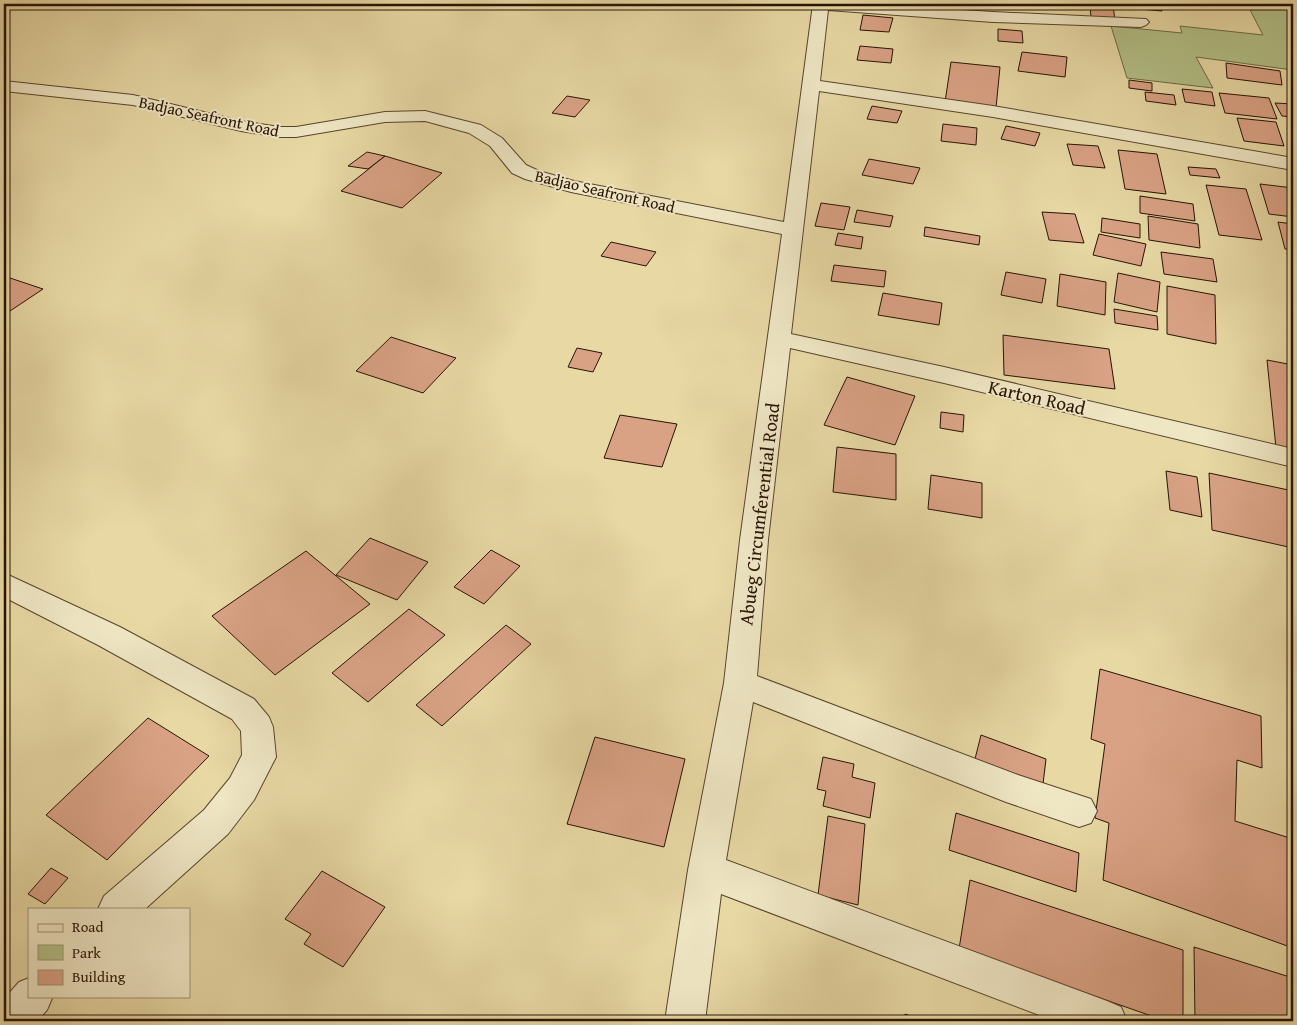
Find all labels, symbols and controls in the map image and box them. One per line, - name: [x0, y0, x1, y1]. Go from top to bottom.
- street label: Badjao Seafront Road: [137, 89, 282, 143]
- street label: Badjao Seafront Road: [533, 163, 678, 219]
- street label: Karton Road: [986, 372, 1089, 422]
- street label: Abueg Circumferential Road: [731, 400, 787, 627]
- legend: [28, 908, 190, 998]
- text: Road: [72, 916, 103, 937]
- text: Park: [72, 942, 101, 963]
- text: Building: [72, 966, 126, 987]

